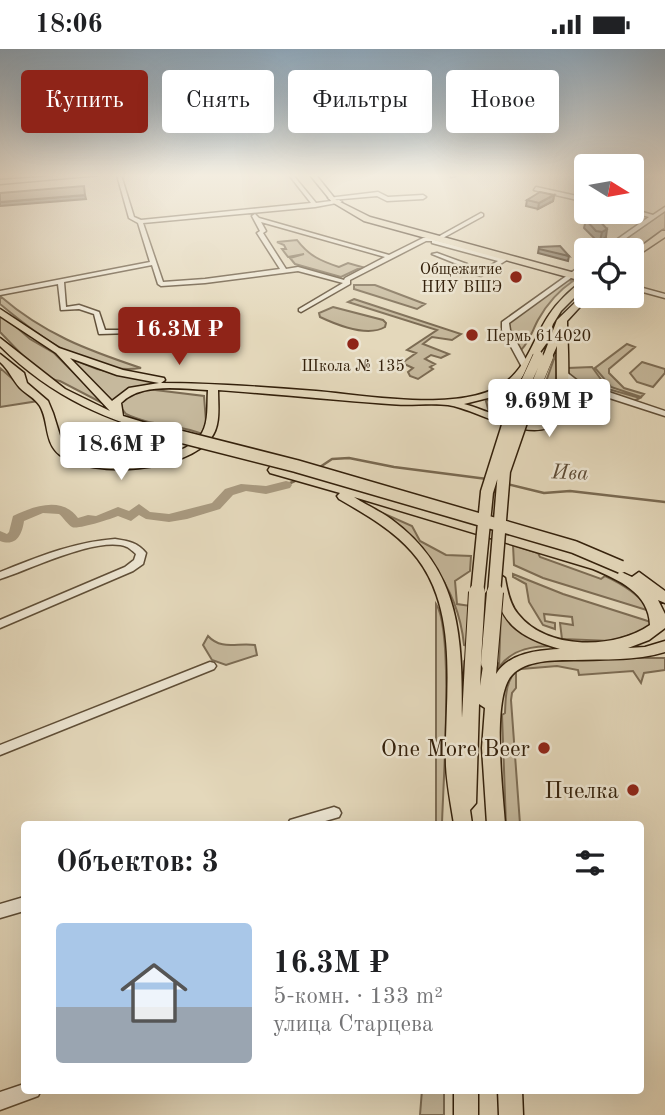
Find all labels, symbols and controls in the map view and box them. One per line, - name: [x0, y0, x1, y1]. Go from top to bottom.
- text: 18:06: [35, 12, 103, 38]
- chip: Купить: [21, 70, 148, 133]
- chip: Снять: [162, 70, 274, 133]
- chip: Фильтры: [288, 70, 432, 133]
- chip: Новое: [446, 70, 559, 133]
- north arrow: [574, 154, 644, 224]
- map controls: [574, 154, 644, 308]
- button: locate: [574, 238, 644, 308]
- place label: Общежитие НИУ ВШЭ: [420, 262, 502, 296]
- marker: Общежитие НИУ ВШЭ: [508, 269, 524, 285]
- pin: 16.3M ₽: [114, 307, 244, 367]
- text: 16.3M ₽: [134, 318, 224, 341]
- marker: Пермь 614020: [464, 327, 480, 343]
- place label: Пермь 614020: [486, 329, 591, 345]
- marker: Школа № 135: [345, 336, 361, 352]
- place label: Школа № 135: [301, 359, 405, 375]
- pin: 9.69M ₽: [484, 379, 614, 439]
- text: 9.69M ₽: [504, 390, 594, 413]
- pin: 18.6M ₽: [56, 423, 186, 482]
- text: 18.6M ₽: [76, 433, 166, 456]
- water label: Ива: [550, 462, 589, 485]
- place label: One More Beer: [381, 738, 530, 761]
- marker: One More Beer: [536, 740, 552, 756]
- place label: Пчелка: [544, 780, 619, 803]
- marker: Пчелка: [625, 782, 641, 798]
- icon: filters: [571, 844, 609, 882]
- text: Объектов: 3: [56, 848, 219, 878]
- text: 16.3M ₽: [273, 949, 390, 979]
- icon: home: [112, 951, 196, 1035]
- text: 5-комн. · 133 m²: [273, 985, 443, 1008]
- text: улица Старцева: [273, 1013, 433, 1036]

